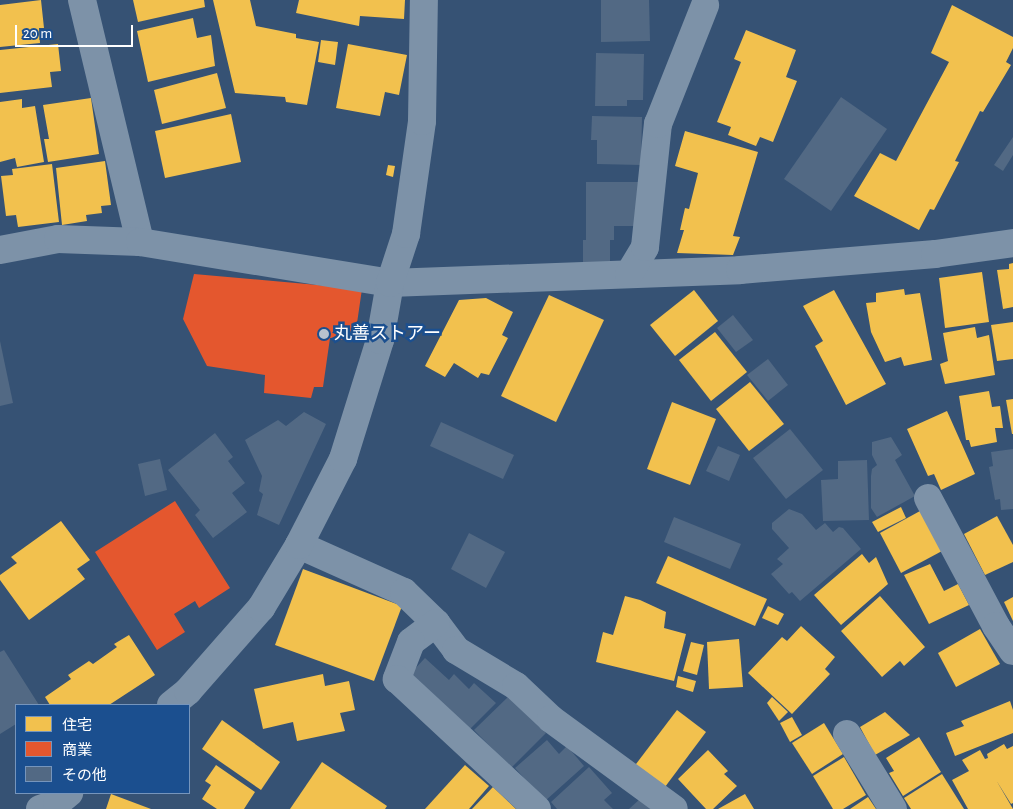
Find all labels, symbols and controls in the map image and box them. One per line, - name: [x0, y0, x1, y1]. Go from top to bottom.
- scale bar: [18, 15, 135, 47]
- text: 20 m: [23, 26, 52, 41]
- place label: 丸善ストアー: [334, 323, 441, 345]
- marker: 丸善ストアー: [318, 328, 330, 340]
- legend: [15, 704, 190, 794]
- text: 住宅: [62, 718, 92, 733]
- text: 商業: [62, 743, 92, 758]
- text: その他: [62, 768, 107, 783]

